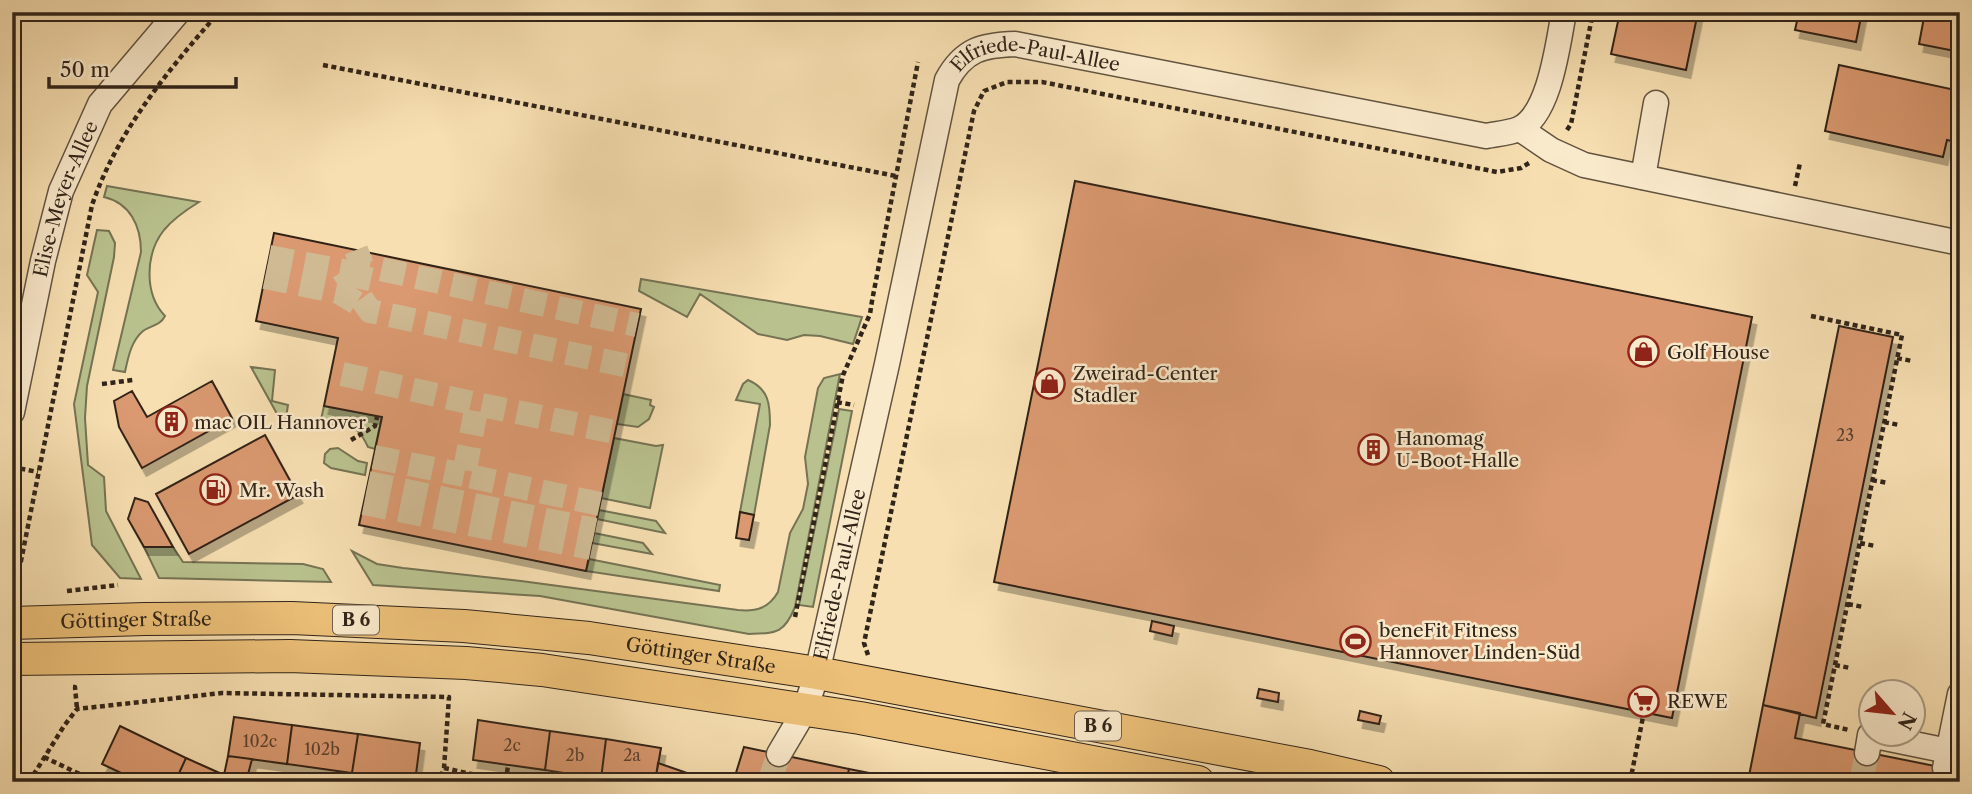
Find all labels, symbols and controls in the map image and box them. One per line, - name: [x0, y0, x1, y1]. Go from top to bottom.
- street label: Elfriede-Paul-Allee: [945, 32, 1122, 76]
- scale bar: [49, 46, 236, 90]
- text: 50 m: [60, 57, 110, 82]
- street label: Elise-Meyer-Allee: [28, 117, 102, 279]
- shop icon: Golf House: [1627, 335, 1661, 369]
- place label: Golf House: [1667, 341, 1770, 364]
- place label: Zweirad-Center Stadler: [1073, 362, 1218, 407]
- shop icon: Zweirad-Center Stadler: [1033, 367, 1067, 401]
- building icon: mac OIL Hannover: [154, 405, 188, 439]
- place label: mac OIL Hannover: [194, 411, 366, 434]
- house number: 23: [1836, 425, 1854, 445]
- place label: Hanomag U-Boot-Halle: [1396, 427, 1519, 472]
- building icon: Hanomag U-Boot-Halle: [1356, 432, 1390, 466]
- fuel station icon: Mr. Wash: [199, 473, 233, 507]
- place label: Mr. Wash: [239, 479, 325, 502]
- street label: Elfriede-Paul-Allee: [809, 486, 870, 663]
- road number: B 6: [333, 606, 379, 634]
- street label: Göttinger Straße: [60, 607, 212, 633]
- place label: beneFit Fitness Hannover Linden-Süd: [1379, 619, 1581, 664]
- sports icon: beneFit Fitness Hannover Linden-Süd: [1339, 624, 1373, 658]
- street label: Göttinger Straße: [624, 632, 777, 678]
- north arrow: [1856, 678, 1926, 748]
- supermarket icon: REWE: [1627, 684, 1661, 718]
- place label: REWE: [1667, 690, 1728, 713]
- text: N: [1893, 708, 1921, 733]
- road number: B 6: [1075, 712, 1121, 740]
- house number: 102c: [243, 731, 277, 751]
- house number: 2c: [503, 735, 521, 755]
- house number: 102b: [304, 739, 340, 759]
- house number: 2b: [566, 745, 584, 765]
- house number: 2a: [623, 745, 641, 765]

